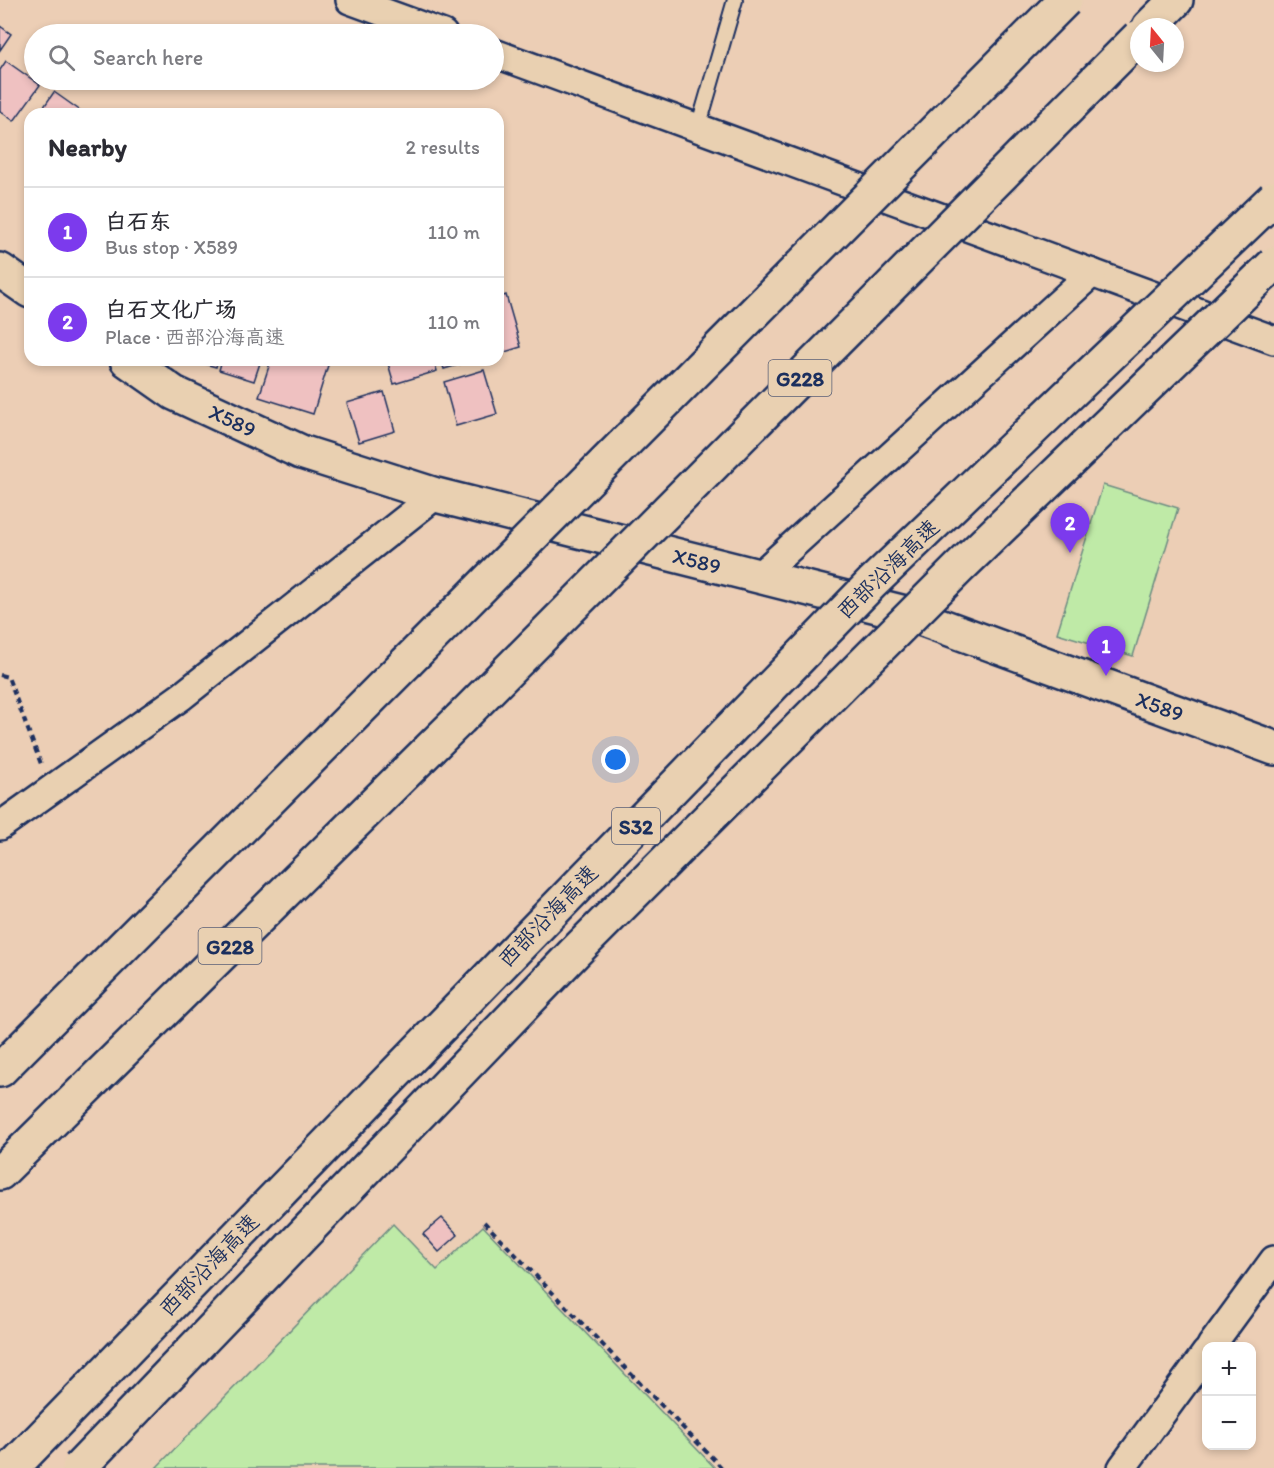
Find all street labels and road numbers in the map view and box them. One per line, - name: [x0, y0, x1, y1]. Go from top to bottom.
- road number: G228: [768, 360, 832, 396]
- street label: X589: [205, 398, 261, 443]
- street label: 西部沿海高速: [831, 513, 945, 625]
- street label: X589: [670, 542, 724, 580]
- street label: X589: [1132, 685, 1187, 727]
- road number: S32: [612, 808, 660, 844]
- street label: 西部沿海高速: [492, 859, 604, 973]
- road number: G228: [198, 928, 262, 964]
- street label: 西部沿海高速: [153, 1208, 265, 1322]

